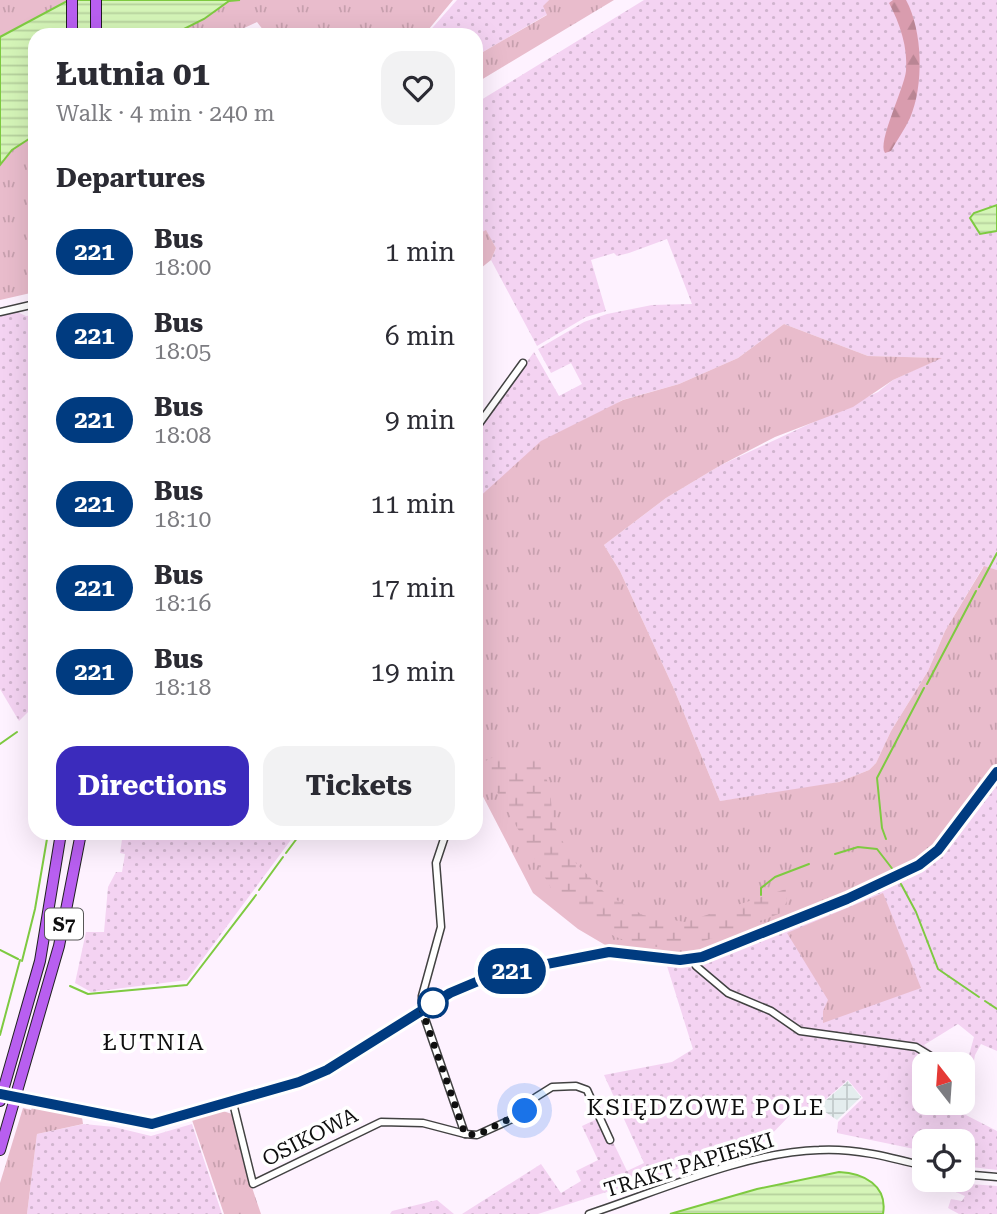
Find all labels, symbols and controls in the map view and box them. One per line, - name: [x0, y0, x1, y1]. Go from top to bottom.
- button: heart: [381, 51, 455, 125]
- text: Łutnia 01: [56, 54, 210, 93]
- text: Walk · 4 min · 240 m: [56, 100, 275, 127]
- text: Departures: [56, 163, 205, 193]
- text: Bus: [154, 224, 203, 254]
- text: 1 min: [385, 237, 455, 267]
- text: 221: [74, 238, 115, 266]
- text: 18:00: [154, 254, 211, 281]
- text: Bus: [154, 308, 203, 338]
- text: 6 min: [385, 321, 455, 351]
- text: 221: [74, 322, 115, 350]
- text: 18:05: [154, 338, 211, 365]
- text: Bus: [154, 392, 203, 422]
- text: 9 min: [385, 405, 455, 435]
- text: 221: [74, 406, 115, 434]
- text: 18:08: [154, 422, 211, 449]
- text: Bus: [154, 476, 203, 506]
- text: 11 min: [371, 489, 455, 519]
- text: 221: [74, 490, 115, 518]
- text: 18:10: [154, 506, 211, 533]
- text: Bus: [154, 560, 203, 590]
- text: 17 min: [371, 573, 455, 603]
- text: 221: [74, 574, 115, 602]
- text: 18:16: [154, 590, 211, 617]
- text: Bus: [154, 644, 203, 674]
- text: 19 min: [371, 657, 455, 687]
- text: 221: [74, 658, 115, 686]
- text: 18:18: [154, 674, 211, 701]
- button: Directions: [56, 746, 249, 826]
- button: Tickets: [263, 746, 455, 826]
- road number: S7: [45, 908, 83, 940]
- line badge: 221: [472, 948, 552, 994]
- text: 221: [492, 957, 532, 985]
- unlabelled marker: [418, 988, 448, 1018]
- district label: ŁUTNIA: [103, 1029, 205, 1056]
- north arrow: [912, 1052, 975, 1115]
- map controls: [912, 1052, 975, 1192]
- your location: [507, 1093, 542, 1128]
- district label: KSIĘDZOWE POLE: [587, 1094, 825, 1121]
- street label: OSIKOWA: [258, 1103, 362, 1171]
- street label: TRAKT PAPIESKI: [601, 1128, 777, 1202]
- button: locate: [912, 1129, 975, 1192]

